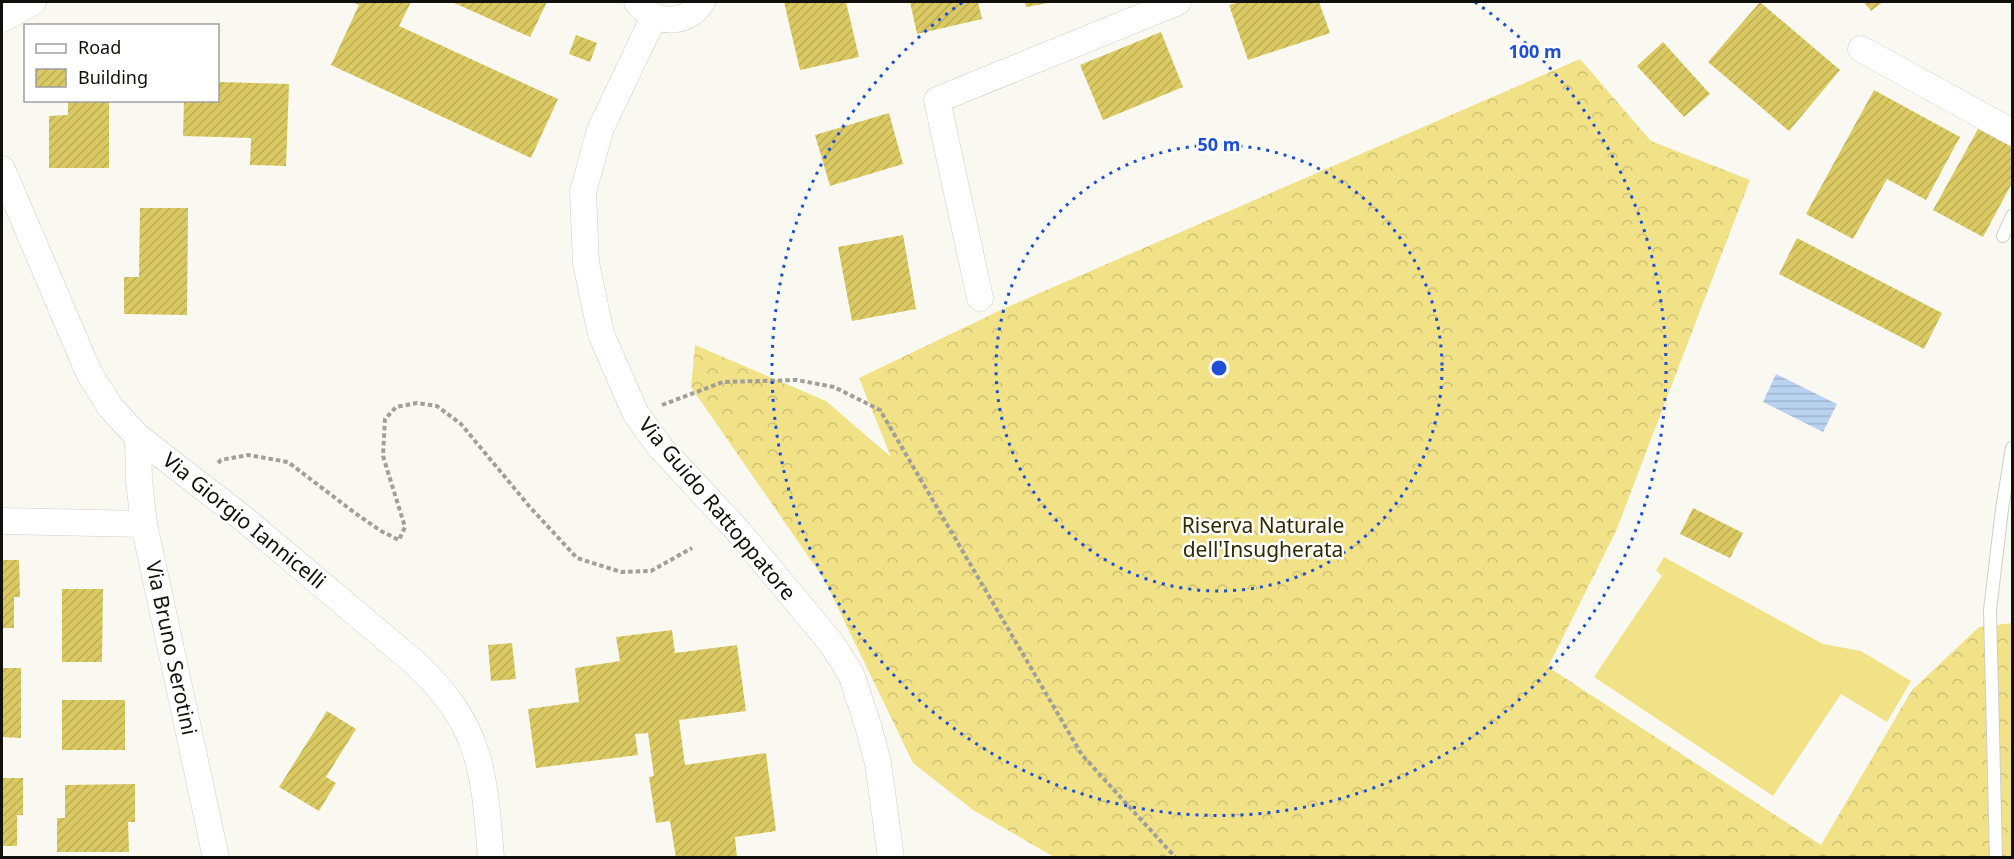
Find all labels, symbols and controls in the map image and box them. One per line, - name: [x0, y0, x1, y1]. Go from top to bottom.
- legend: [24, 24, 219, 102]
- text: Road: [78, 35, 121, 59]
- text: 100 m: [1508, 39, 1562, 63]
- text: Building: [78, 65, 148, 89]
- text: 50 m: [1198, 132, 1240, 156]
- centre of rings: [1209, 358, 1229, 378]
- street label: Via Guido Rattoppatore: [633, 411, 803, 606]
- street label: Via Giorgio Iannicelli: [157, 446, 332, 595]
- park label: Riserva Naturale dell'Insugherata: [1182, 511, 1344, 563]
- street label: Via Bruno Serotini: [140, 558, 204, 737]

